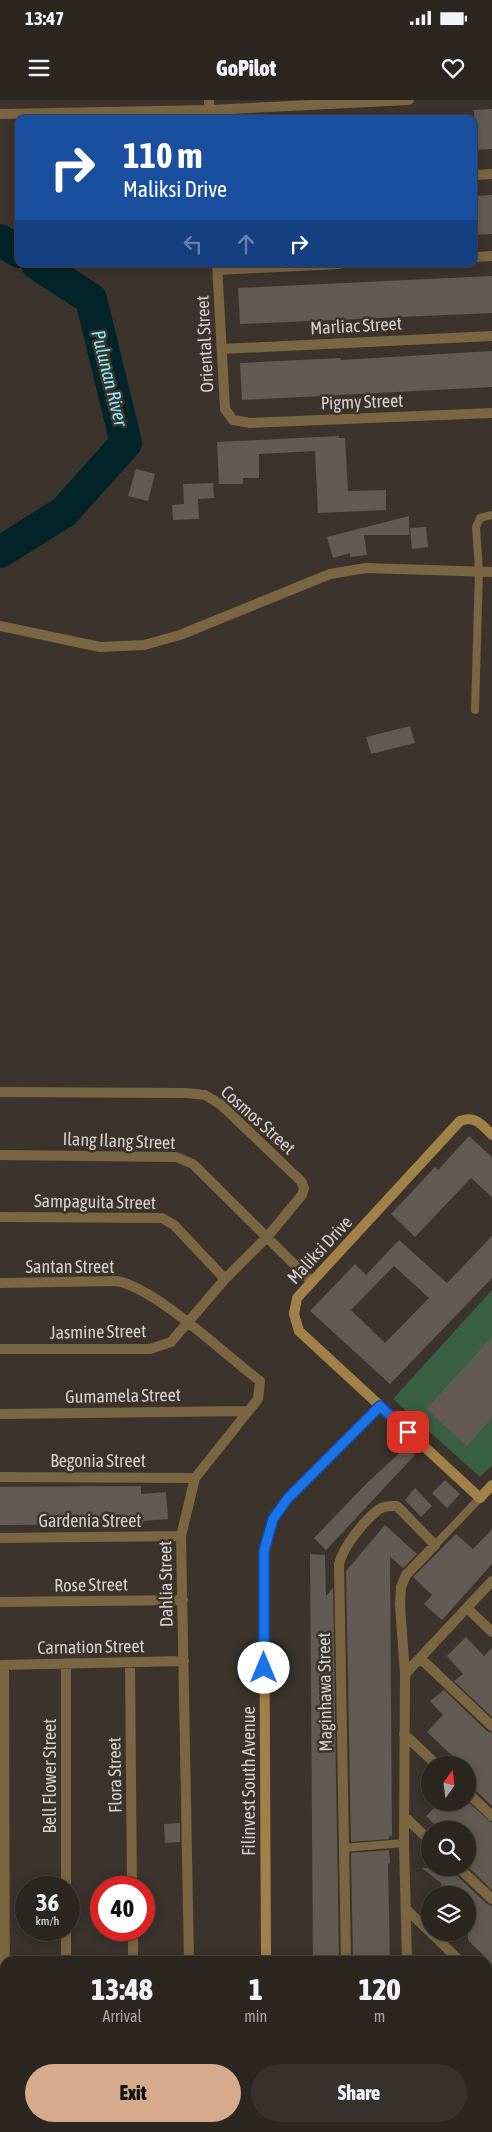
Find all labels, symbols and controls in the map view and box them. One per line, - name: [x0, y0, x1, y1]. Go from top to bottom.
- text: 13:47: [25, 7, 64, 29]
- icon: menu: [25, 54, 53, 82]
- icon: heart: [439, 54, 467, 82]
- text: GoPilot: [216, 55, 276, 81]
- icon: right: [40, 135, 105, 200]
- text: 110 m: [123, 135, 202, 175]
- text: Maliksi Drive: [123, 176, 227, 202]
- icon: left: [179, 230, 207, 258]
- icon: ahead: [232, 230, 260, 258]
- icon: right: [285, 230, 313, 258]
- street label: Oriental Street: [191, 295, 218, 393]
- street label: Marliac Street: [310, 313, 402, 338]
- water label: Pulunan River: [87, 328, 133, 430]
- street label: Pigmy Street: [320, 390, 404, 413]
- street label: Cosmos Street: [217, 1081, 300, 1158]
- street label: Ilang Ilang Street: [62, 1128, 176, 1153]
- street label: Sampaguita Street: [34, 1190, 156, 1213]
- street label: Maliksi Drive: [283, 1211, 356, 1288]
- street label: Santan Street: [26, 1256, 114, 1277]
- street label: Jasmine Street: [50, 1320, 146, 1343]
- street label: Gumamela Street: [65, 1384, 181, 1407]
- pin: [387, 1411, 429, 1453]
- icon: arrive: [394, 1418, 422, 1446]
- street label: Begonia Street: [50, 1450, 146, 1471]
- street label: Gardenia Street: [38, 1510, 142, 1531]
- street label: Dahlia Street: [154, 1541, 177, 1627]
- street label: Rose Street: [54, 1573, 128, 1596]
- street label: Maginhawa Street: [313, 1632, 336, 1752]
- street label: Carnation Street: [37, 1635, 145, 1658]
- position arrow: [237, 1641, 289, 1693]
- street label: Filinvest South Avenue: [238, 1706, 259, 1856]
- street label: Bell Flower Street: [39, 1719, 60, 1833]
- street label: Flora Street: [103, 1737, 126, 1813]
- north arrow: [421, 1756, 476, 1811]
- map controls: [421, 1756, 476, 1941]
- button: search: [421, 1821, 476, 1876]
- speed limit sign: 40: [90, 1876, 155, 1941]
- button: layers: [421, 1886, 476, 1941]
- text: 36: [36, 1888, 59, 1916]
- text: km/h: [36, 1914, 59, 1928]
- text: 13:48: [91, 1972, 153, 2006]
- text: 1: [249, 1972, 263, 2006]
- text: 120: [358, 1972, 401, 2006]
- text: Arrival: [103, 2007, 142, 2025]
- text: min: [244, 2007, 267, 2025]
- text: m: [374, 2007, 385, 2025]
- button: Exit: [25, 2064, 241, 2122]
- button: Share: [251, 2064, 467, 2122]

